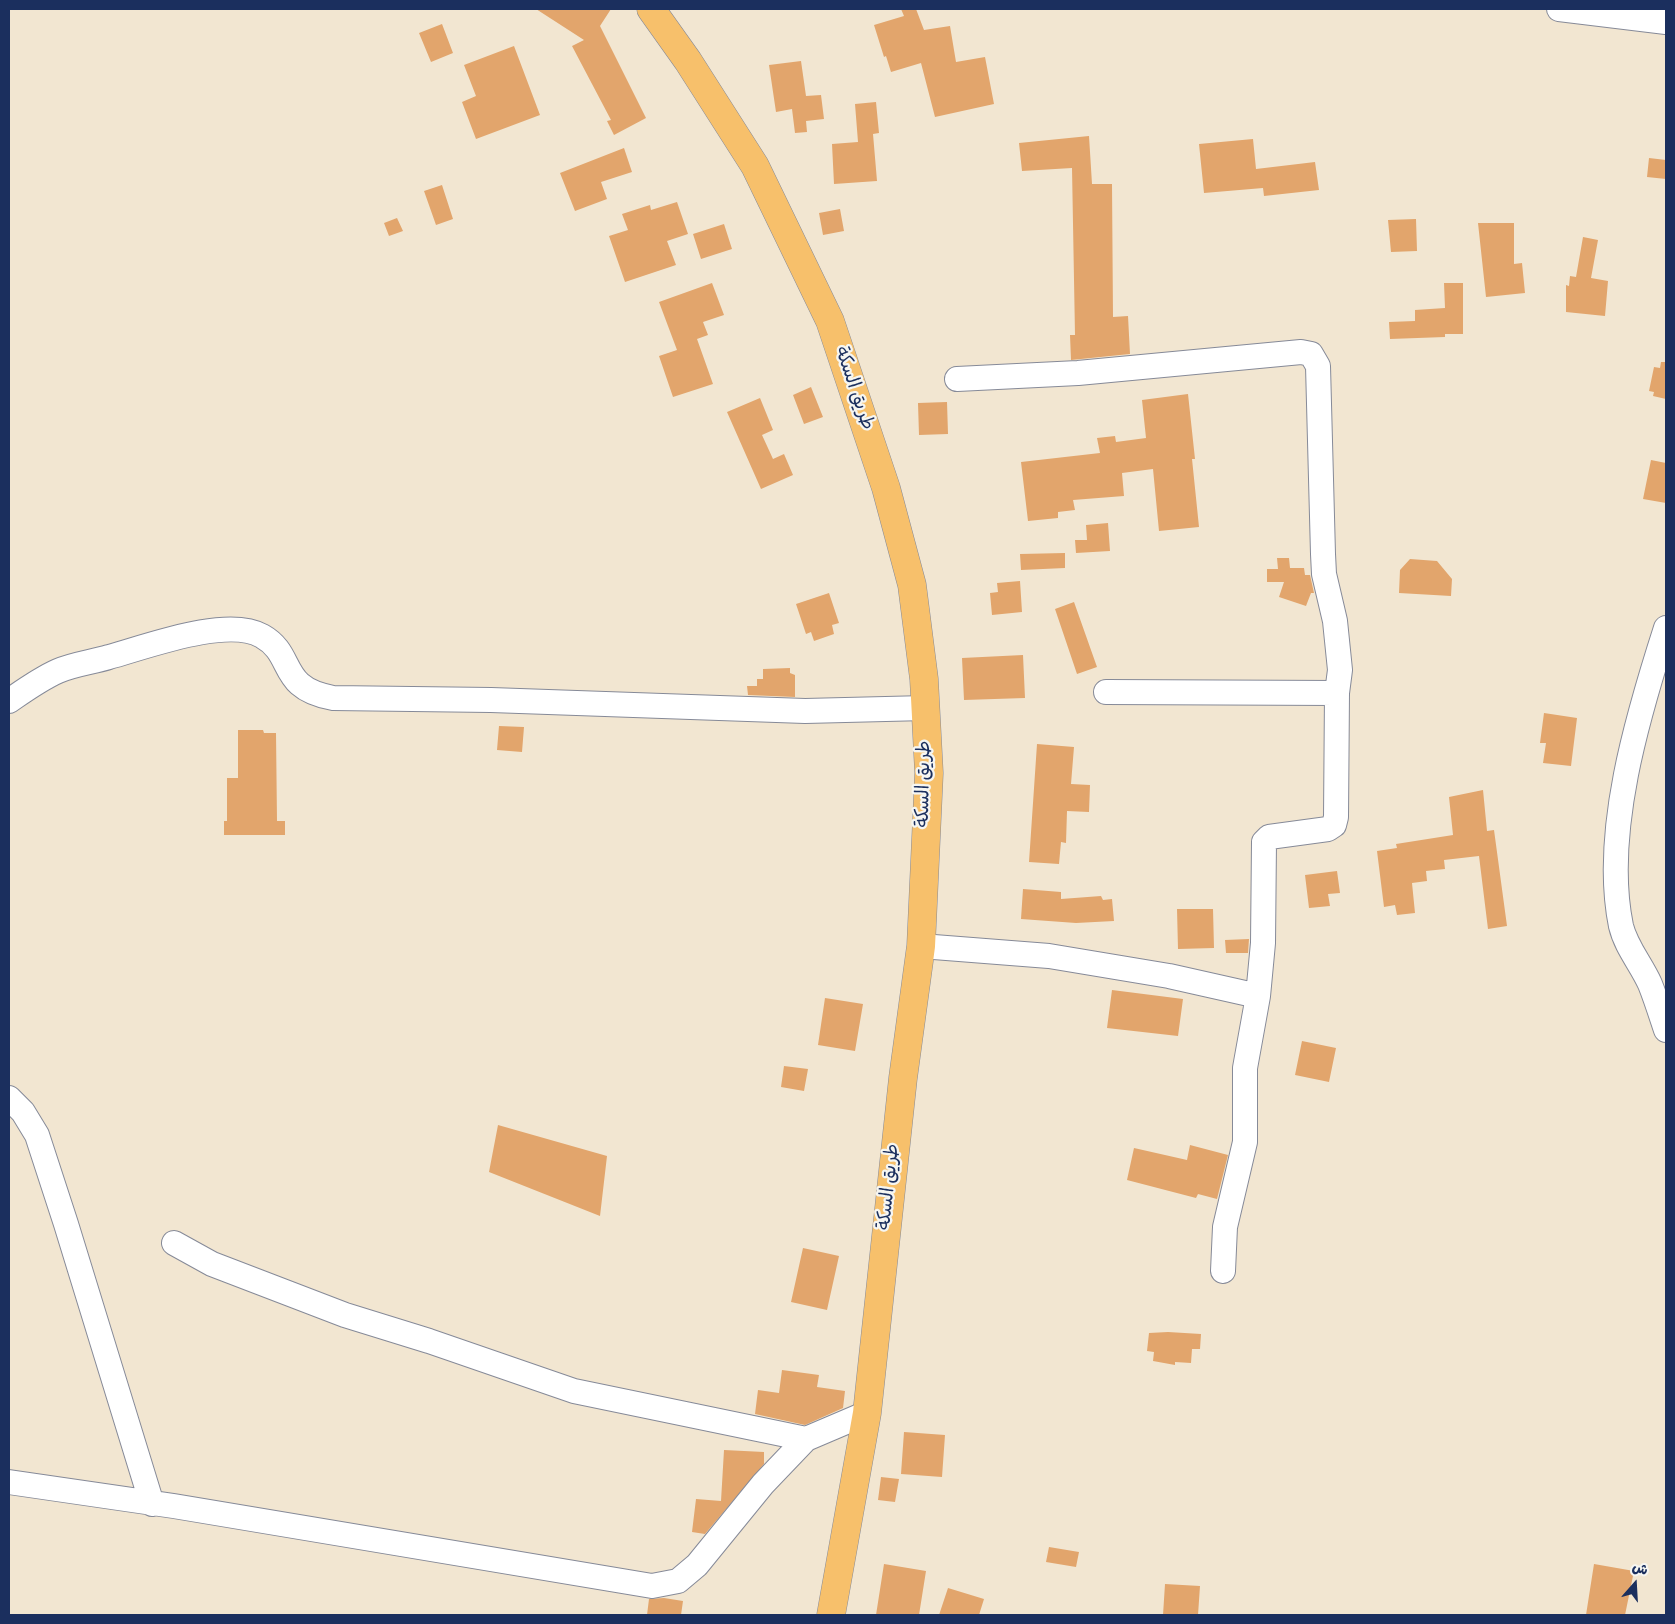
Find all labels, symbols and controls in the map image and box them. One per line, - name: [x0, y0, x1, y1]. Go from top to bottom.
- street label: طريق السكة: [827, 344, 877, 434]
- street label: طريق السكة: [914, 740, 938, 828]
- street label: طريق السكة: [875, 1143, 907, 1231]
- text: ش: [1629, 1558, 1650, 1582]
- north arrow: [1610, 1559, 1660, 1609]

